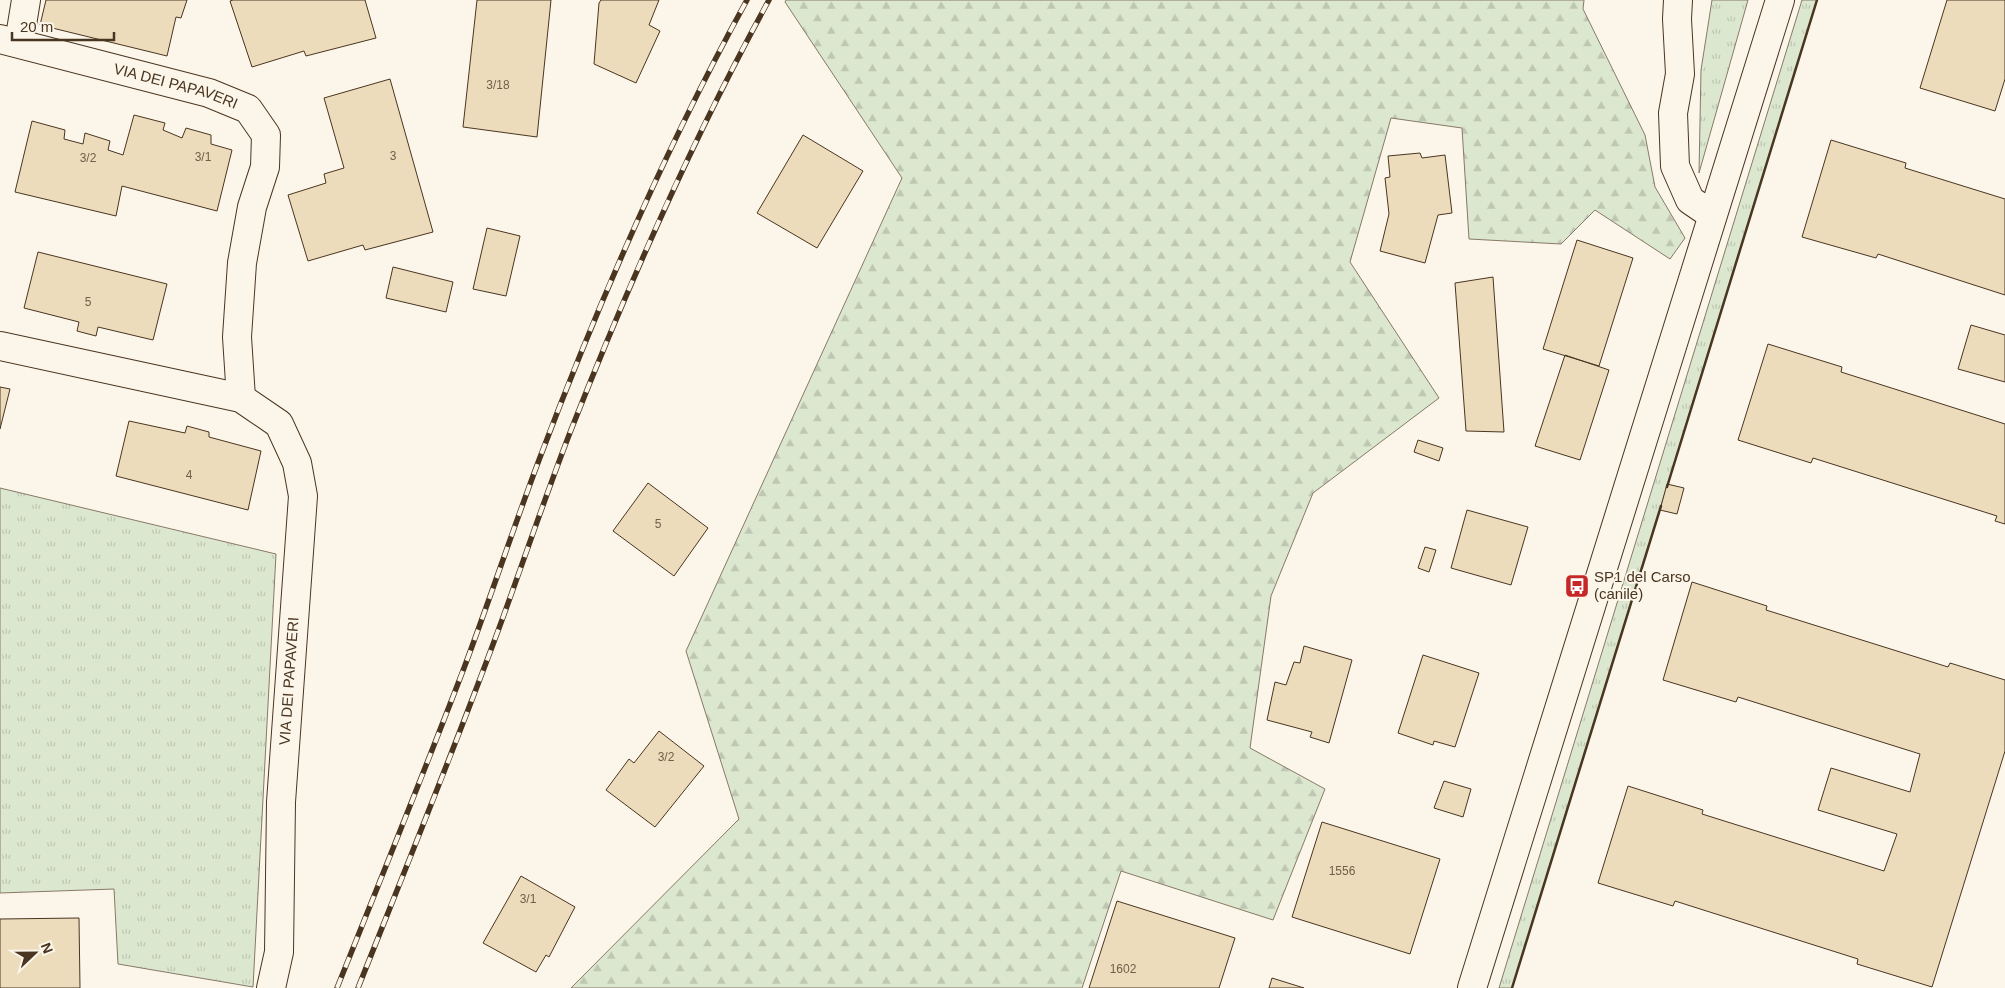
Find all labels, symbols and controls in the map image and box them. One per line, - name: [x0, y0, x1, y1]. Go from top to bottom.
- scale bar: [12, 10, 115, 42]
- text: 20 m: [20, 18, 53, 35]
- street label: VIA DEI PAPAVERI: [112, 60, 241, 112]
- house number: 3/18: [486, 78, 510, 92]
- house number: 3: [390, 149, 397, 163]
- house number: 3/1: [195, 150, 212, 164]
- house number: 3/2: [80, 151, 97, 165]
- house number: 5: [85, 295, 92, 309]
- house number: 4: [186, 468, 193, 482]
- house number: 5: [655, 517, 662, 531]
- place label: SP1 del Carso (canile): [1594, 568, 1691, 602]
- bus stop icon: SP1 del Carso (canile): [1564, 573, 1590, 599]
- street label: VIA DEI PAPAVERI: [276, 616, 301, 746]
- house number: 3/2: [658, 750, 675, 764]
- house number: 1556: [1329, 864, 1356, 878]
- house number: 3/1: [520, 892, 537, 906]
- north arrow: [10, 928, 60, 978]
- text: N: [38, 940, 56, 956]
- house number: 1602: [1110, 962, 1137, 976]

